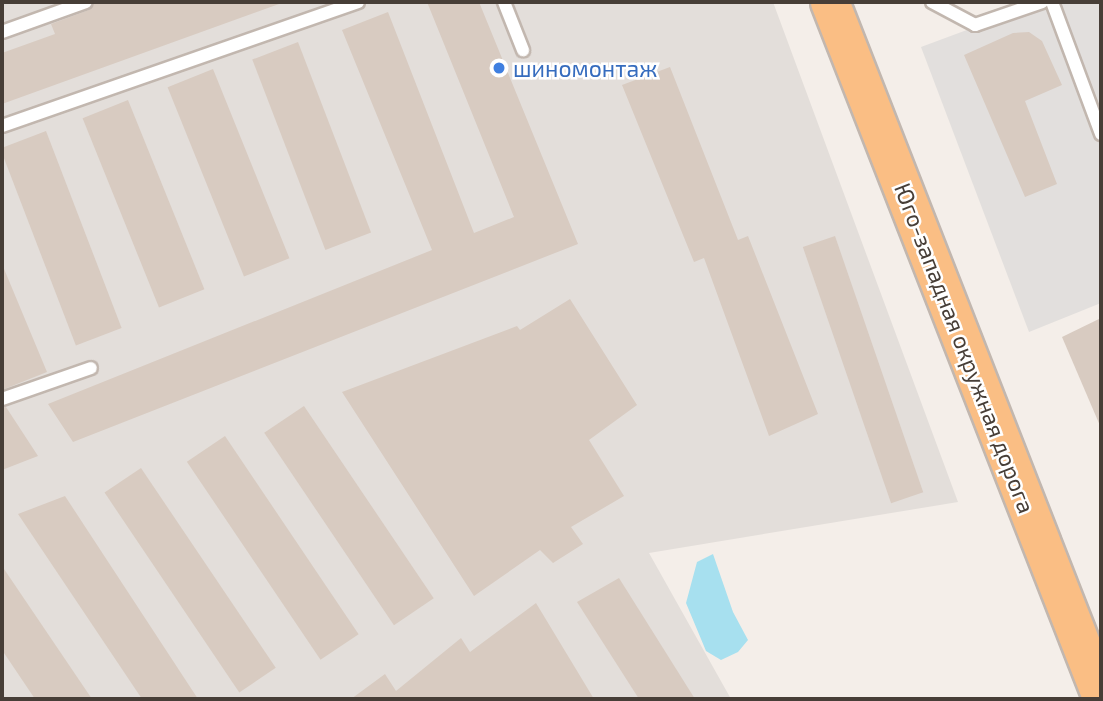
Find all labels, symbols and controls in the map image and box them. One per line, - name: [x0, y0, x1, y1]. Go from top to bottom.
- place label: шиномонтаж: [513, 54, 657, 82]
- marker: шиномонтаж: [491, 60, 507, 76]
- street label: Юго-западная окружная дорога: [889, 179, 1041, 517]

